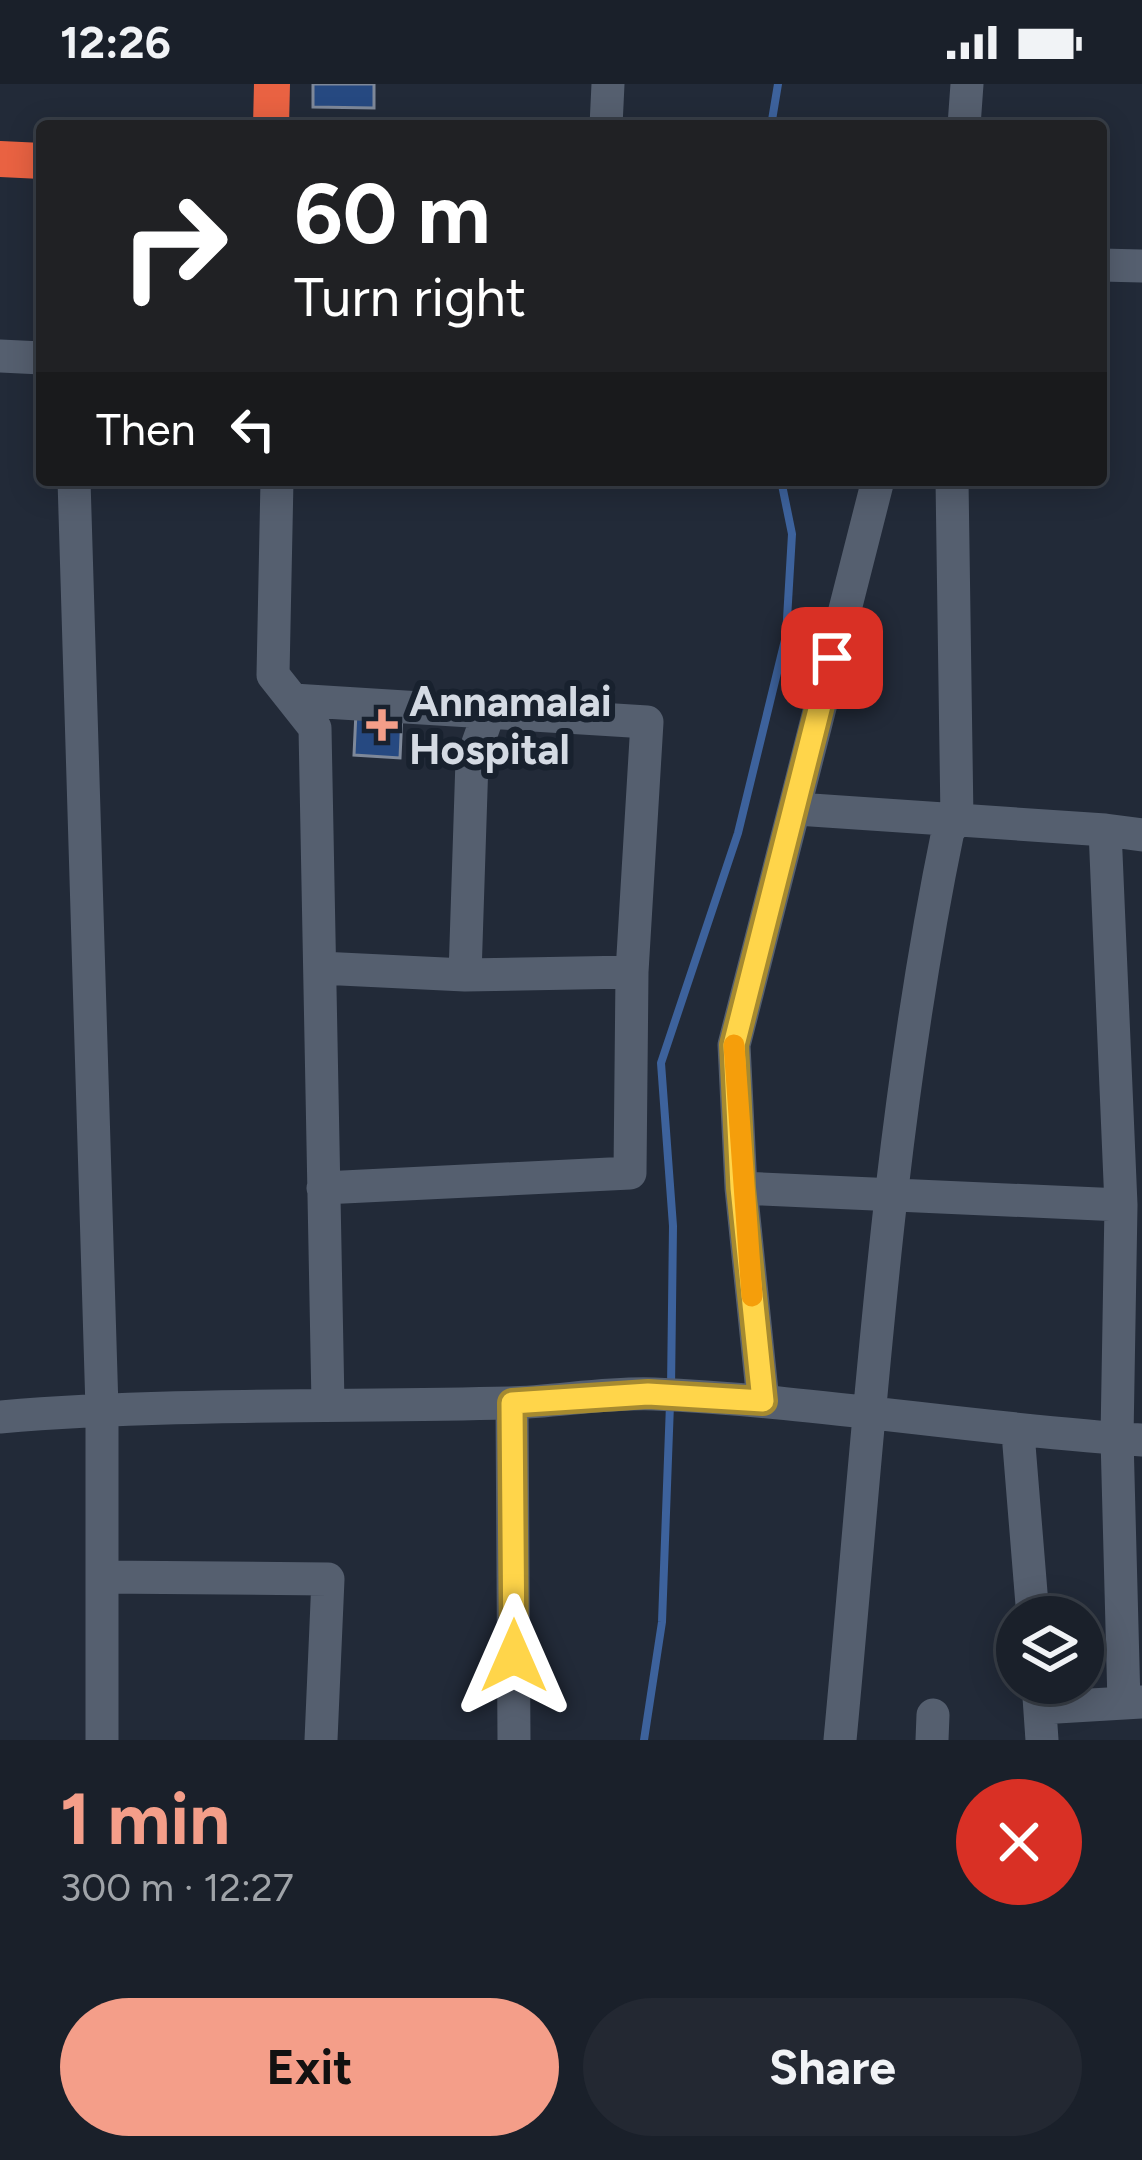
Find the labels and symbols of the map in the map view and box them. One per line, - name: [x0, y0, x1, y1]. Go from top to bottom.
- pin: [781, 607, 883, 709]
- place label: Annamalai Hospital: [409, 676, 612, 775]
- marker: Annamalai Hospital: [366, 709, 398, 741]
- position arrow: [451, 1593, 577, 1719]

